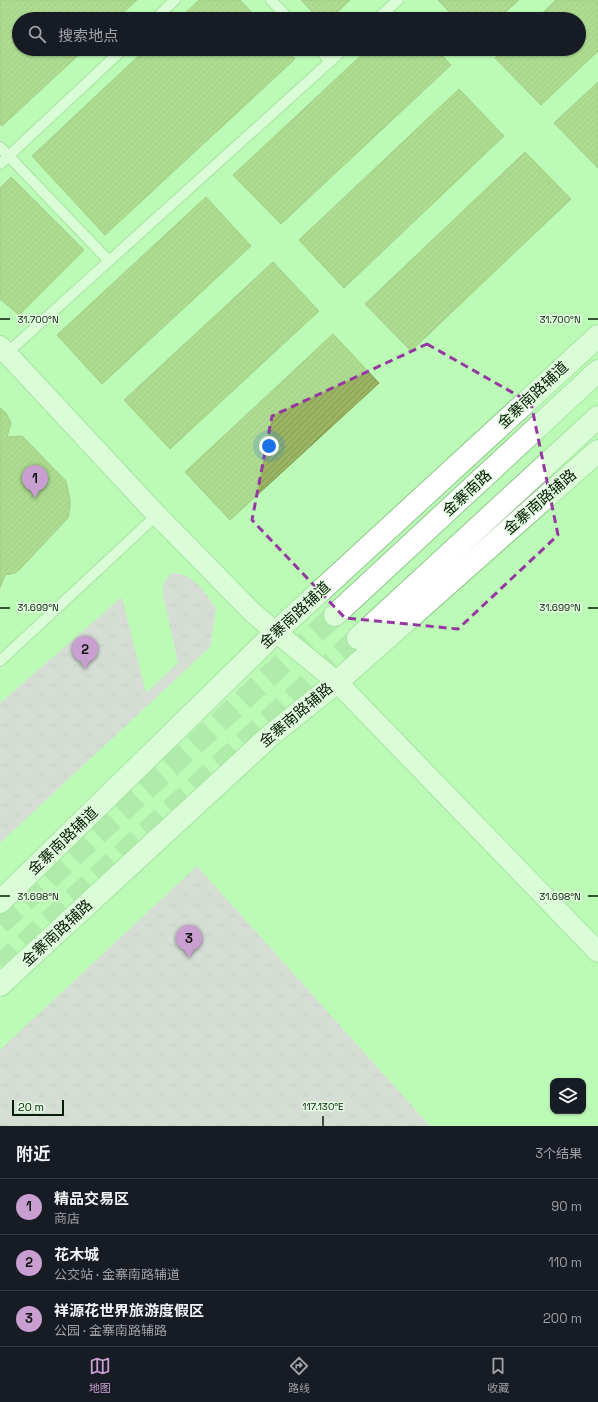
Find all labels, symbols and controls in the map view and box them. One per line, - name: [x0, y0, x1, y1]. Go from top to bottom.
- search box: [12, 12, 586, 56]
- icon: search: [26, 23, 48, 45]
- text: 搜索地点: [58, 26, 118, 45]
- text: 31.700°N: [17, 313, 59, 326]
- text: 31.700°N: [539, 313, 581, 326]
- street label: 金寨南路辅道: [493, 357, 572, 432]
- your location: [259, 436, 279, 456]
- pin: 1: [22, 465, 48, 498]
- street label: 金寨南路: [438, 465, 495, 520]
- street label: 金寨南路辅路: [499, 465, 580, 538]
- street label: 金寨南路辅道: [255, 577, 334, 652]
- text: 31.699°N: [17, 601, 59, 614]
- text: 31.699°N: [539, 601, 581, 614]
- pin: 2: [72, 636, 98, 669]
- street label: 金寨南路辅路: [255, 678, 336, 751]
- street label: 金寨南路辅道: [24, 803, 102, 879]
- text: 31.698°N: [17, 890, 59, 903]
- text: 31.698°N: [539, 890, 581, 903]
- street label: 金寨南路辅路: [17, 895, 96, 970]
- pin: 3: [176, 925, 202, 958]
- map controls: [550, 1078, 586, 1114]
- button: layers: [550, 1078, 586, 1114]
- scale bar: [12, 1098, 64, 1117]
- text: 20 m: [18, 1100, 44, 1114]
- text: 117.130°E: [302, 1100, 344, 1113]
- text: 附近: [16, 1143, 50, 1165]
- text: 3个结果: [535, 1145, 582, 1162]
- text: 精品交易区: [54, 1189, 129, 1208]
- text: 1: [26, 1198, 32, 1215]
- text: 90 m: [551, 1198, 582, 1215]
- text: 商店: [54, 1210, 80, 1227]
- text: 花木城: [54, 1245, 99, 1264]
- text: 2: [25, 1254, 33, 1271]
- text: 110 m: [548, 1254, 582, 1271]
- text: 公交站 · 金寨南路辅道: [54, 1266, 180, 1283]
- text: 祥源花世界旅游度假区: [54, 1301, 204, 1320]
- text: 3: [25, 1310, 33, 1327]
- text: 200 m: [543, 1310, 582, 1327]
- text: 公园 · 金寨南路辅路: [54, 1322, 167, 1339]
- tab: 地图: [89, 1355, 111, 1395]
- tab: 路线: [288, 1355, 310, 1395]
- tab: 收藏: [487, 1355, 509, 1395]

